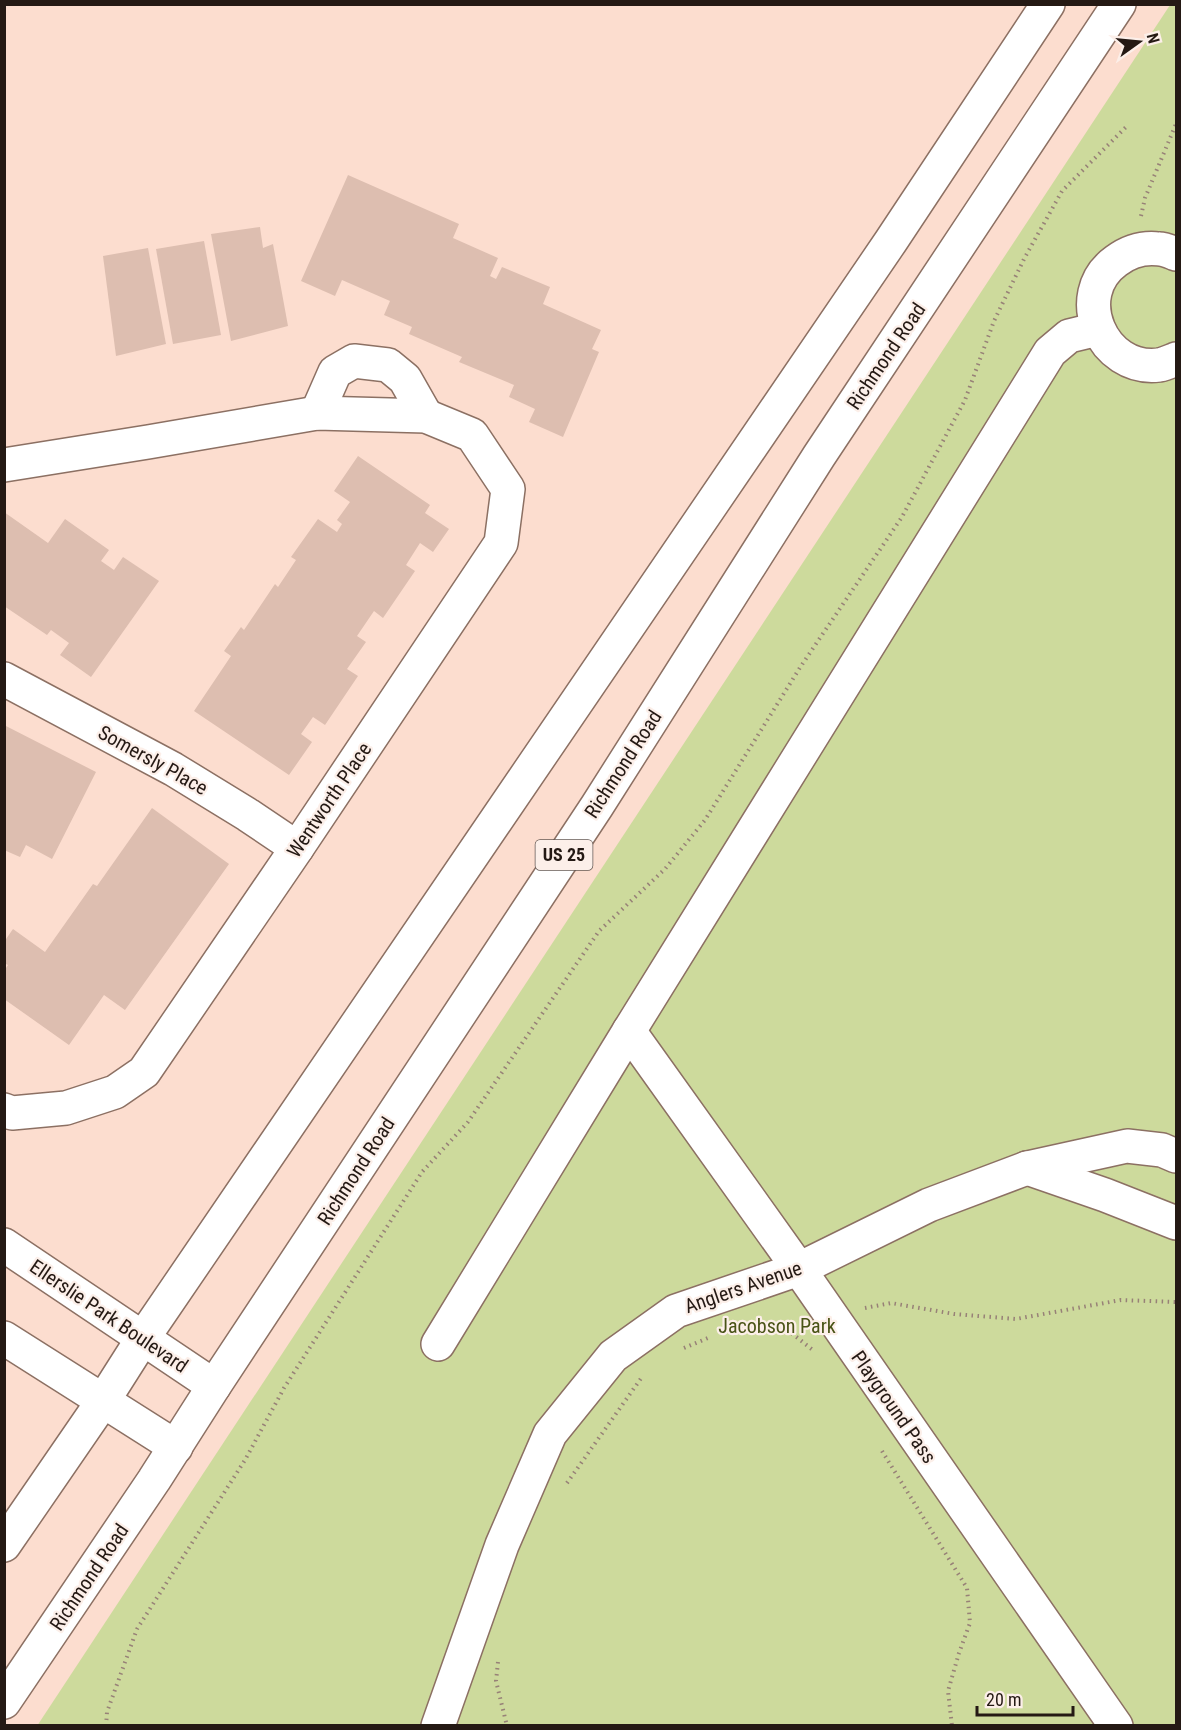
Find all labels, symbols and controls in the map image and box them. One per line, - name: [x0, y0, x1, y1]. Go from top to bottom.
- north arrow: [1109, 12, 1169, 72]
- text: N: [1143, 31, 1163, 45]
- street label: Richmond Road: [842, 298, 930, 414]
- street label: Richmond Road: [579, 706, 667, 822]
- street label: Somersly Place: [94, 720, 212, 800]
- street label: Wentworth Place: [282, 738, 376, 862]
- road number: US 25: [536, 840, 592, 870]
- street label: Richmond Road: [312, 1113, 400, 1229]
- street label: Ellerslie Park Boulevard: [25, 1254, 193, 1378]
- street label: Anglers Avenue: [681, 1256, 805, 1318]
- park label: Jacobson Park: [718, 1314, 836, 1338]
- street label: Playground Pass: [846, 1346, 942, 1468]
- street label: Richmond Road: [45, 1519, 133, 1635]
- scale bar: [977, 1679, 1073, 1717]
- text: 20 m: [986, 1689, 1021, 1710]

